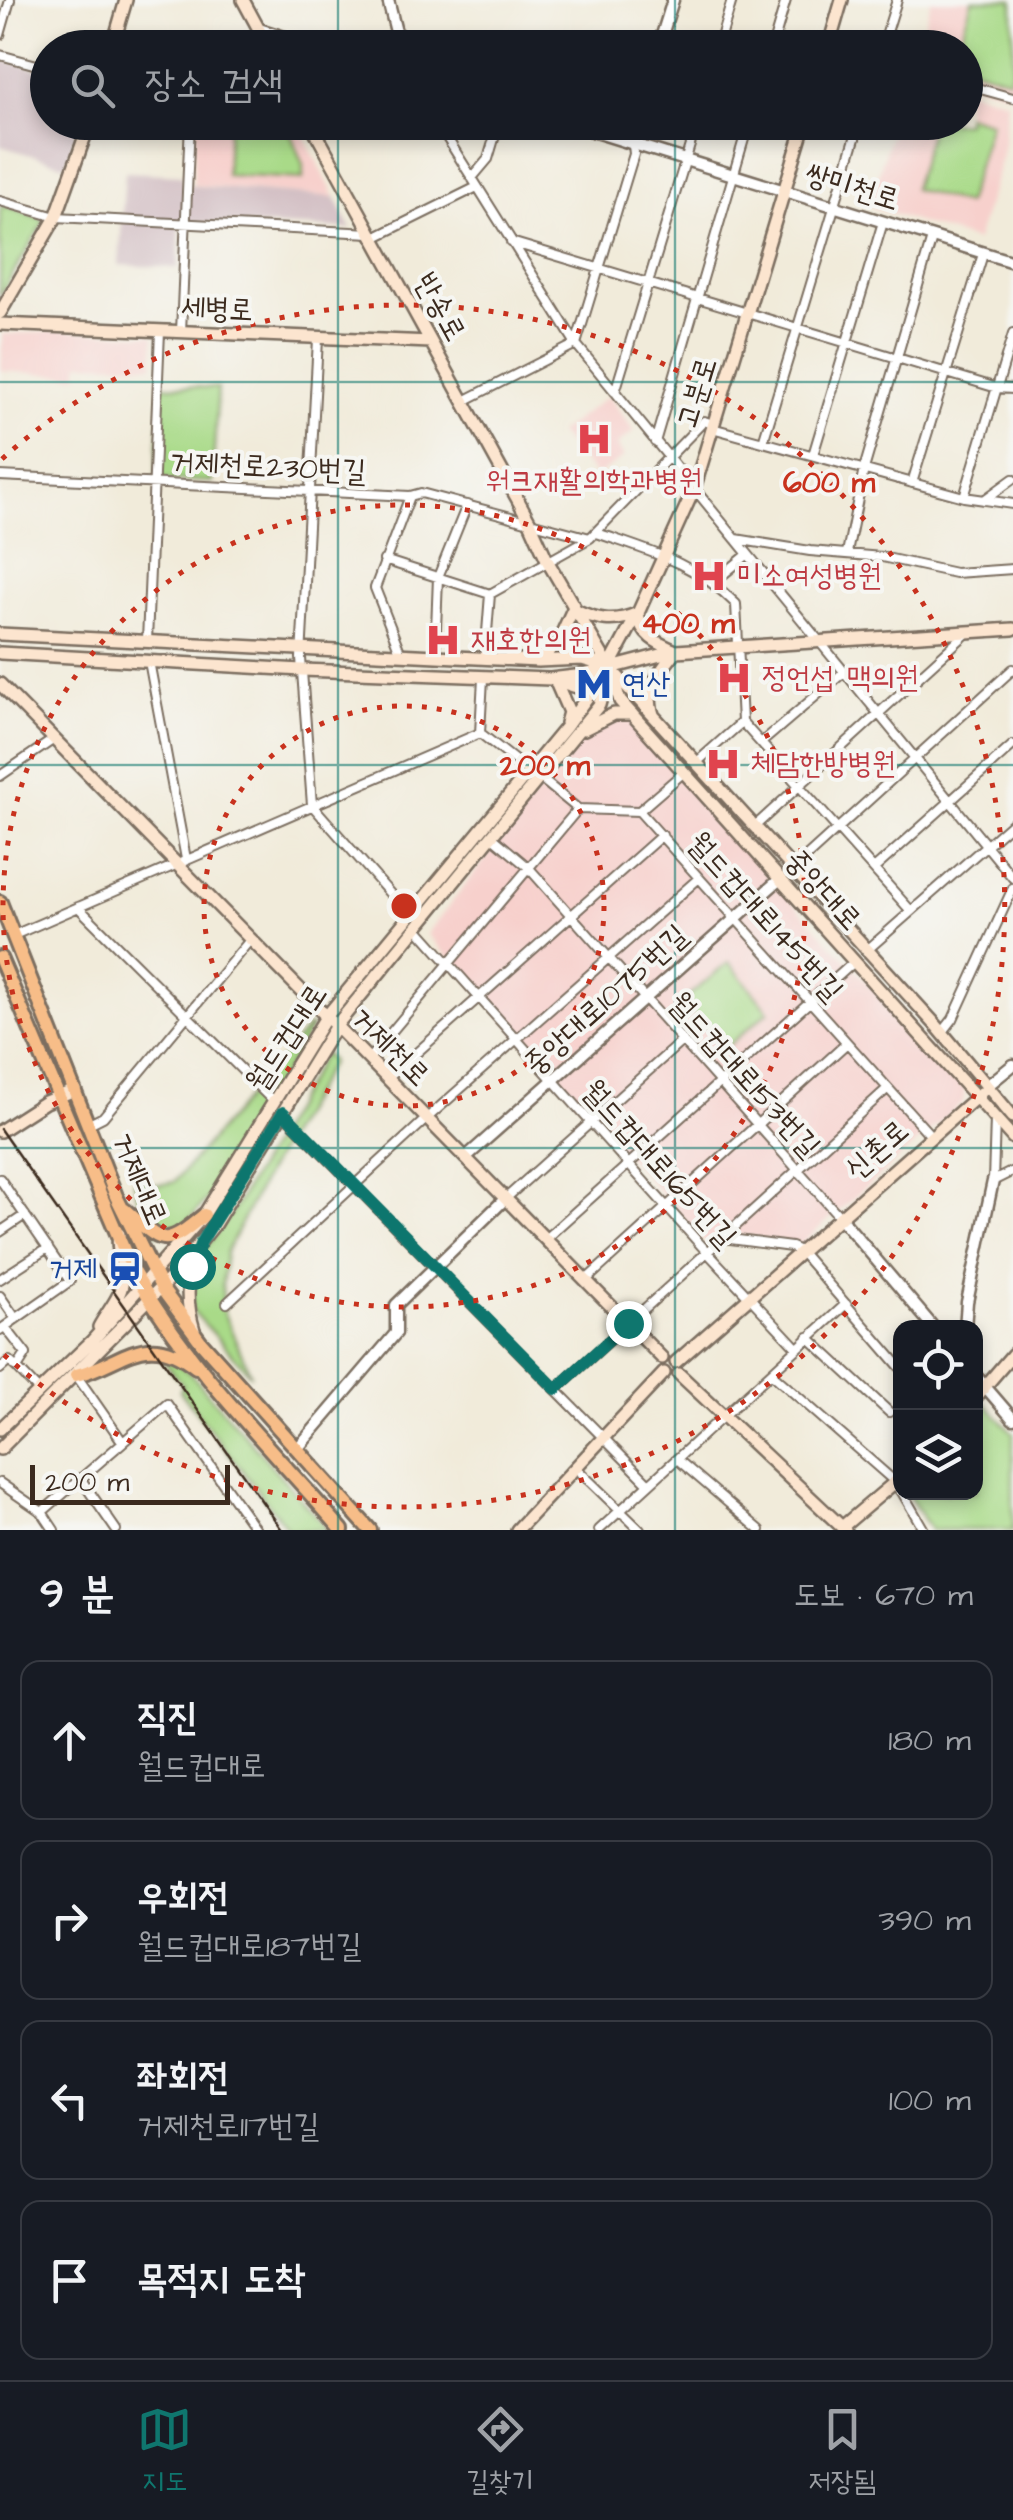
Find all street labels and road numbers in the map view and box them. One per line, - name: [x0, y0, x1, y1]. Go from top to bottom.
- street label: 쌍미천로: [800, 153, 904, 221]
- street label: 반송로: [404, 265, 476, 349]
- street label: 세병로: [180, 286, 254, 332]
- street label: 고분로: [666, 352, 728, 434]
- street label: 거제천로230번길: [169, 441, 367, 493]
- street label: 월드컵대로145번길: [678, 823, 852, 1011]
- street label: 중앙대로: [775, 840, 871, 940]
- street label: 중앙대로1075번길: [515, 915, 697, 1085]
- street label: 월드컵대로: [237, 976, 337, 1100]
- street label: 월드컵대로153번길: [658, 983, 830, 1167]
- street label: 거제천로: [341, 998, 439, 1096]
- street label: 월드컵대로165번길: [572, 1071, 746, 1257]
- street label: 신촌로: [836, 1110, 918, 1190]
- street label: 거제대로: [101, 1126, 177, 1232]

